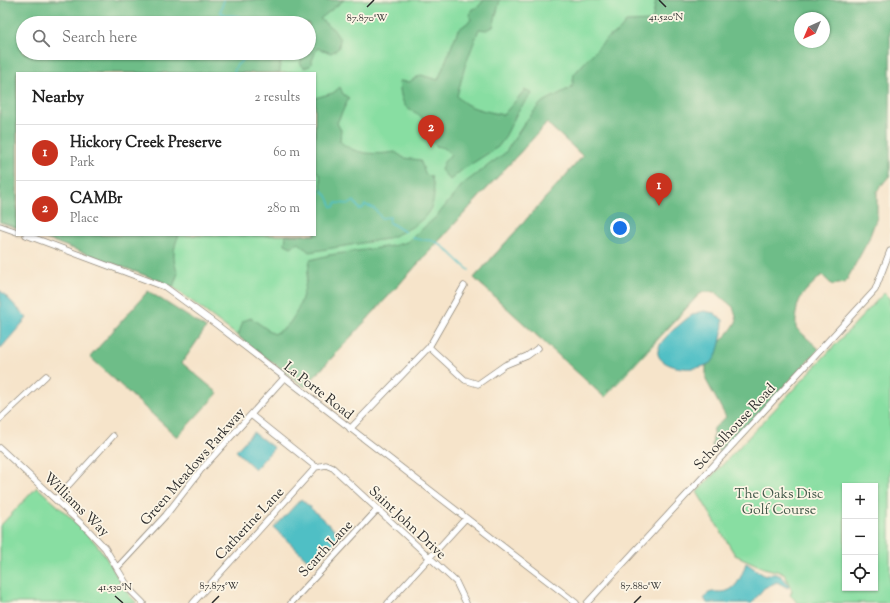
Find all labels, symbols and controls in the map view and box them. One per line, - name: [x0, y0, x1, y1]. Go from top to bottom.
- text: 41.520°N: [649, 10, 683, 25]
- text: 87.870°W: [347, 11, 387, 26]
- north arrow: [794, 12, 830, 48]
- search box: [16, 16, 316, 60]
- icon: search: [30, 27, 52, 49]
- text: Search here: [62, 28, 137, 49]
- text: Nearby: [32, 86, 84, 110]
- text: 2 results: [255, 89, 300, 107]
- pin: 2: [418, 115, 444, 148]
- text: Hickory Creek Preserve: [70, 133, 222, 154]
- text: 1: [43, 144, 47, 162]
- text: 60 m: [273, 144, 300, 162]
- text: Park: [70, 154, 95, 172]
- pin: 1: [646, 173, 672, 206]
- text: CAMBr: [70, 189, 123, 210]
- text: 2: [42, 200, 48, 218]
- text: 280 m: [267, 200, 300, 218]
- text: Place: [70, 210, 99, 228]
- your location: [610, 218, 630, 238]
- street label: La Porte Road: [279, 358, 357, 425]
- street label: Schoolhouse Road: [690, 379, 781, 475]
- street label: Green Meadows Parkway: [137, 404, 250, 531]
- street label: Williams Way: [38, 469, 113, 542]
- street label: Saint John Drive: [363, 482, 450, 565]
- street label: Catherine Lane: [211, 483, 290, 565]
- map controls: [842, 483, 878, 591]
- button: +: [842, 483, 878, 519]
- park label: The Oaks Disc Golf Course: [735, 485, 823, 521]
- street label: Scarth Lane: [295, 516, 358, 582]
- button: −: [842, 519, 878, 555]
- button: locate: [842, 555, 878, 591]
- text: 87.875°W: [199, 579, 239, 594]
- text: 87.880°W: [621, 579, 661, 594]
- text: 41.530°N: [98, 580, 132, 595]

